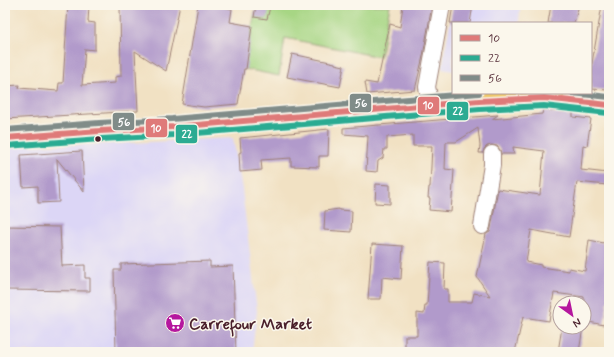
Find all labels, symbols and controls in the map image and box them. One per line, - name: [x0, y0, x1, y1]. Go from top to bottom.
- legend: [452, 22, 592, 94]
- text: 10: [488, 31, 500, 47]
- text: 22: [488, 51, 500, 67]
- text: 56: [488, 71, 502, 87]
- line badge: 56: [349, 93, 372, 113]
- line badge: 10: [417, 96, 440, 115]
- text: 56: [355, 97, 367, 111]
- text: 10: [422, 99, 434, 113]
- line badge: 22: [446, 101, 469, 121]
- text: 22: [452, 105, 464, 119]
- line badge: 56: [112, 112, 135, 131]
- text: 56: [118, 116, 130, 130]
- line badge: 10: [145, 118, 168, 138]
- text: 10: [150, 122, 162, 136]
- line badge: 22: [175, 124, 198, 144]
- text: 22: [181, 128, 193, 142]
- unlabelled marker: [93, 134, 103, 144]
- north arrow: [552, 295, 592, 335]
- supermarket icon: Carrefour Market: [164, 312, 186, 334]
- place label: Carrefour Market: [189, 314, 312, 337]
- text: N: [570, 315, 584, 330]

